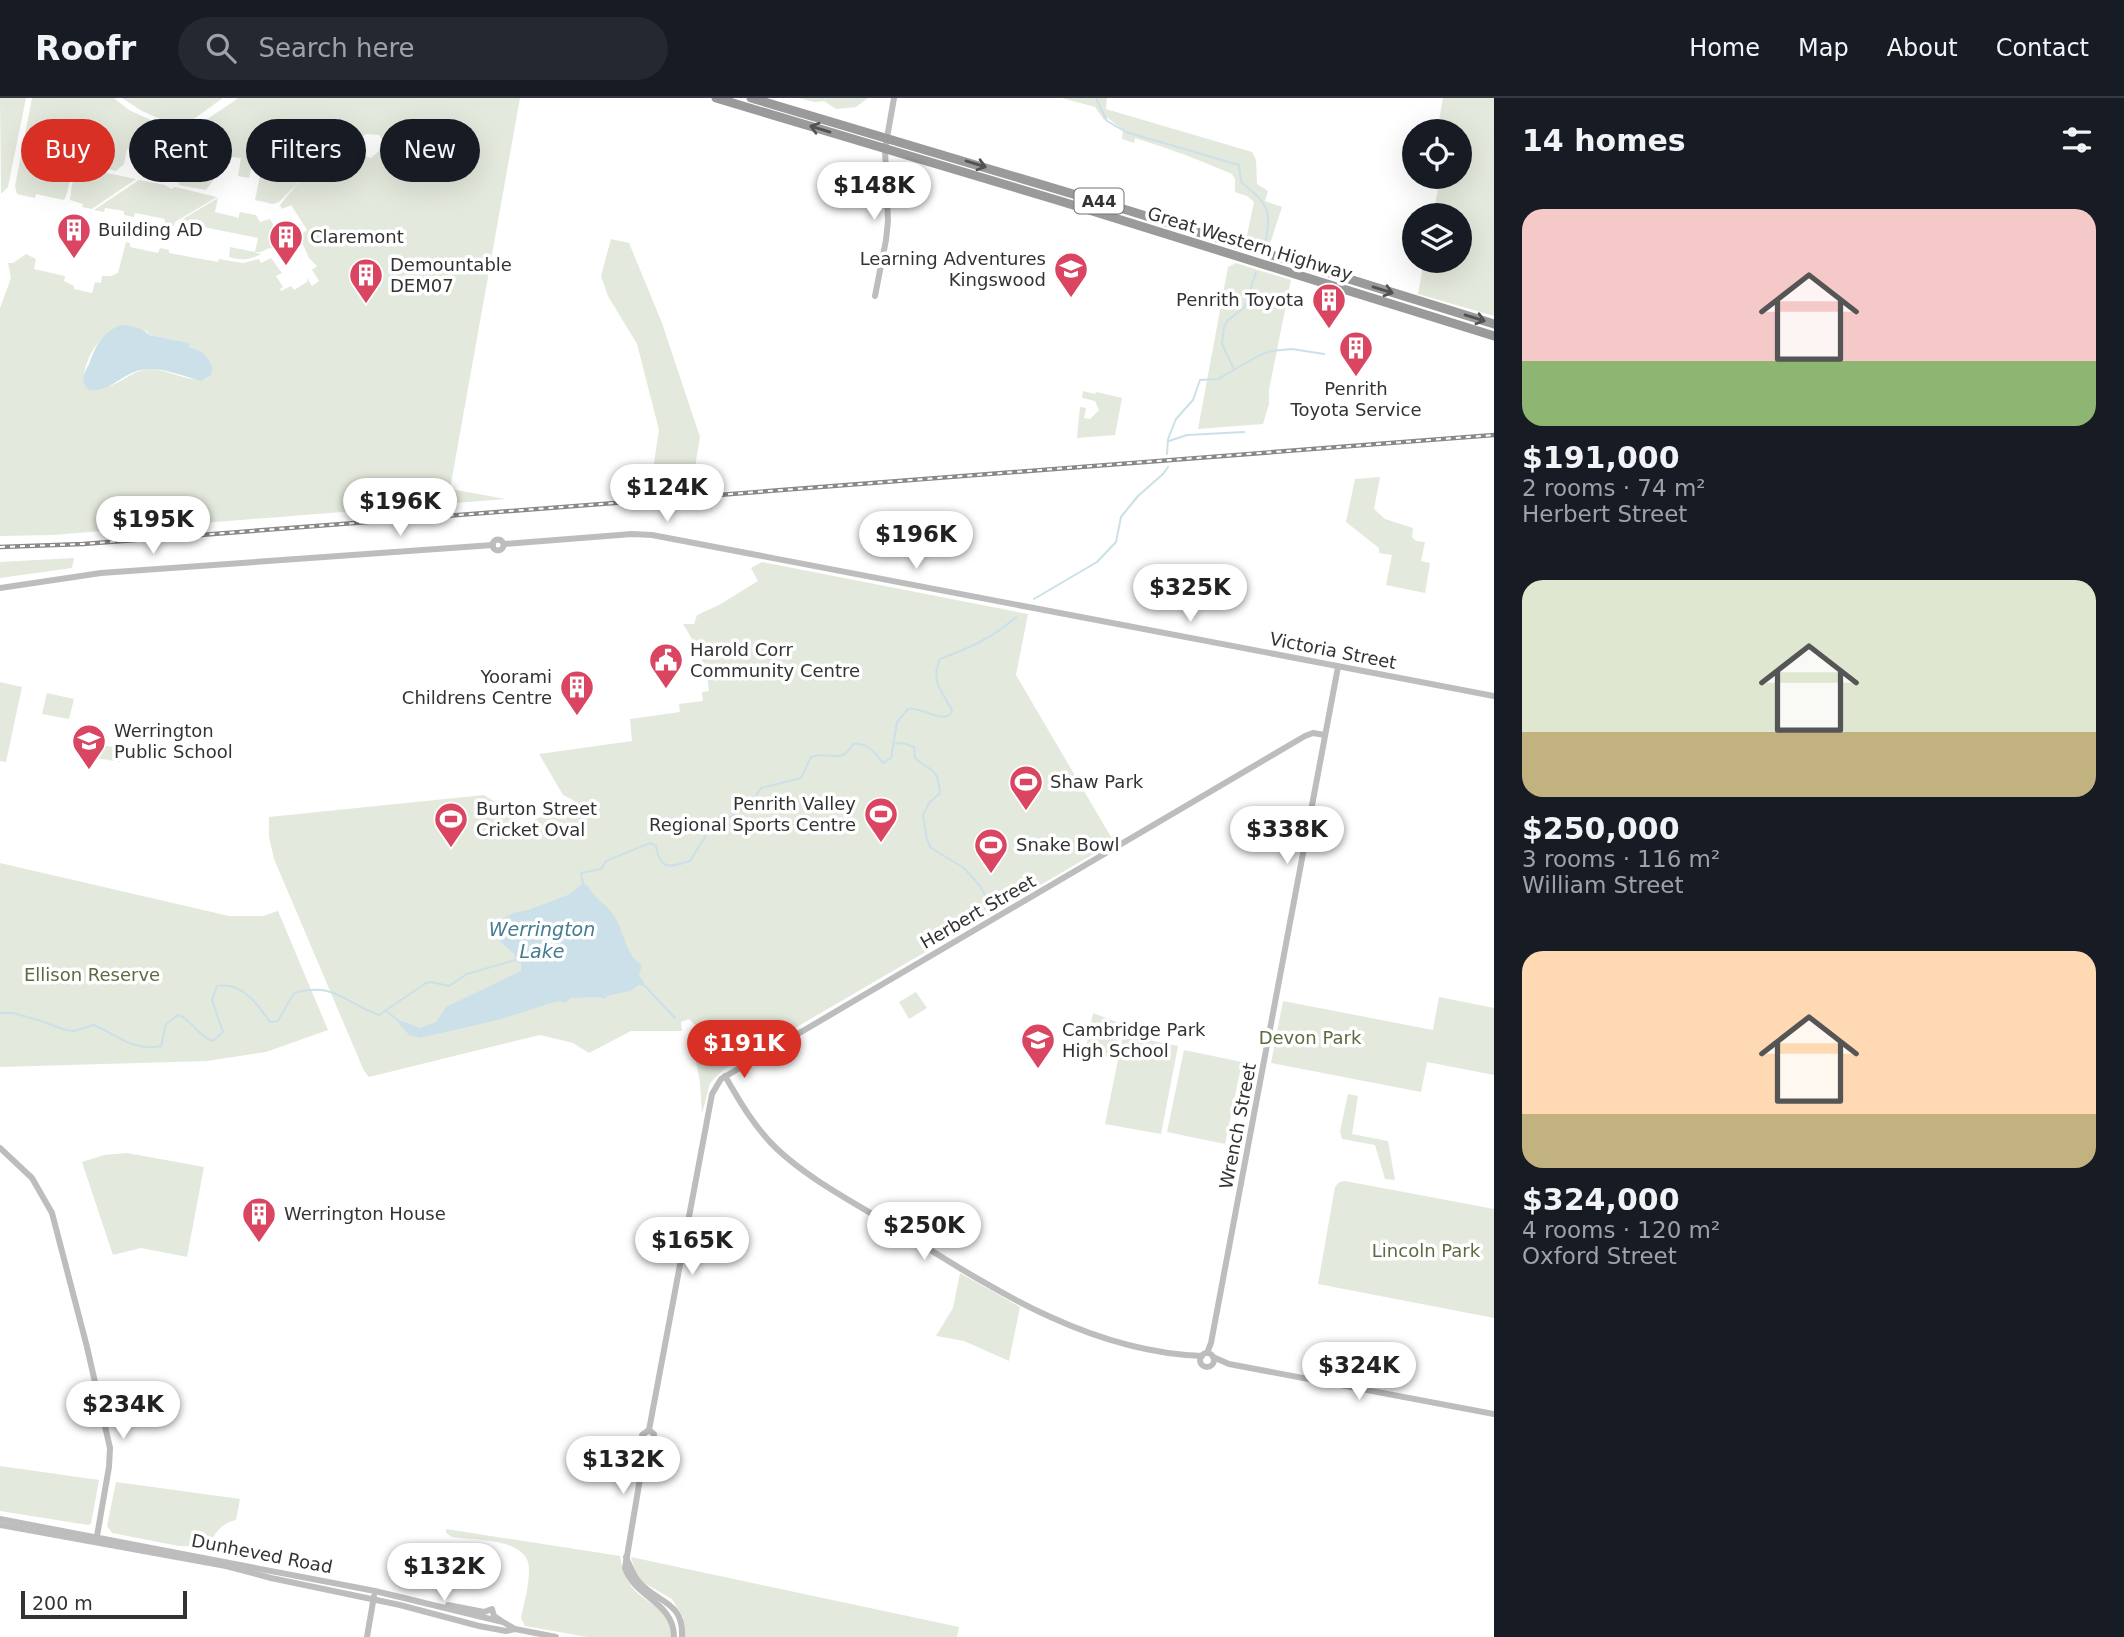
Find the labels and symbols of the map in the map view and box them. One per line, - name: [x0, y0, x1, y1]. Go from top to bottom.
- one-way arrow: [809, 122, 831, 135]
- one-way arrow: [965, 159, 987, 172]
- pin: $148K: [825, 162, 923, 222]
- road number: A44: [1074, 188, 1124, 214]
- street label: Great Western Highway: [1145, 202, 1355, 285]
- building icon: Building AD: [55, 211, 93, 260]
- building icon: Claremont: [267, 218, 305, 267]
- place label: Building AD: [98, 219, 203, 240]
- place label: Claremont: [310, 226, 404, 247]
- place label: Learning Adventures Kingswood: [860, 248, 1046, 290]
- school or university icon: Learning Adventures Kingswood: [1052, 250, 1090, 299]
- place label: Demountable DEM07: [390, 254, 512, 296]
- building icon: Demountable DEM07: [347, 256, 385, 305]
- building icon: Penrith Toyota: [1310, 281, 1348, 330]
- one-way arrow: [1371, 285, 1393, 298]
- place label: Penrith Toyota: [1176, 289, 1304, 310]
- one-way arrow: [1463, 313, 1485, 326]
- building icon: Penrith Toyota Service: [1337, 329, 1375, 378]
- place label: Penrith Toyota Service: [1290, 378, 1421, 420]
- pin: $124K: [618, 464, 716, 524]
- pin: $196K: [351, 478, 449, 538]
- pin: $195K: [104, 496, 202, 556]
- pin: $196K: [867, 512, 965, 571]
- pin: $325K: [1141, 564, 1239, 624]
- street label: Victoria Street: [1268, 628, 1398, 673]
- place label: Harold Corr Community Centre: [690, 639, 860, 681]
- public building icon: Harold Corr Community Centre: [647, 641, 685, 690]
- place label: Yoorami Childrens Centre: [402, 666, 552, 708]
- building icon: Yoorami Childrens Centre: [558, 668, 596, 717]
- place label: Werrington Public School: [114, 720, 233, 762]
- school or university icon: Werrington Public School: [70, 722, 108, 771]
- sports icon: Shaw Park: [1007, 763, 1045, 812]
- place label: Shaw Park: [1050, 771, 1144, 792]
- place label: Penrith Valley Regional Sports Centre: [649, 793, 856, 835]
- sports icon: Penrith Valley Regional Sports Centre: [862, 795, 900, 844]
- place label: Burton Street Cricket Oval: [476, 798, 597, 840]
- sports icon: Burton Street Cricket Oval: [432, 800, 470, 849]
- pin: $338K: [1238, 806, 1336, 866]
- sports icon: Snake Bowl: [972, 826, 1010, 875]
- place label: Snake Bowl: [1016, 834, 1120, 855]
- street label: Herbert Street: [916, 870, 1039, 953]
- water label: Werrington Lake: [489, 918, 595, 962]
- park label: Ellison Reserve: [24, 964, 160, 985]
- place label: Cambridge Park High School: [1062, 1019, 1206, 1061]
- pin: $191K: [695, 1020, 793, 1080]
- school or university icon: Cambridge Park High School: [1019, 1021, 1057, 1070]
- park label: Devon Park: [1259, 1027, 1362, 1048]
- street label: Wrench Street: [1215, 1061, 1260, 1191]
- building icon: Werrington House: [240, 1195, 278, 1244]
- pin: $250K: [875, 1202, 973, 1262]
- place label: Werrington House: [284, 1203, 446, 1224]
- pin: $165K: [643, 1218, 741, 1277]
- park label: Lincoln Park: [1372, 1240, 1481, 1261]
- pin: $324K: [1310, 1342, 1408, 1402]
- pin: $234K: [74, 1382, 172, 1441]
- pin: $132K: [574, 1436, 672, 1496]
- street label: Dunheved Road: [190, 1530, 334, 1577]
- pin: $132K: [395, 1544, 493, 1603]
- scale bar: [21, 1588, 187, 1620]

